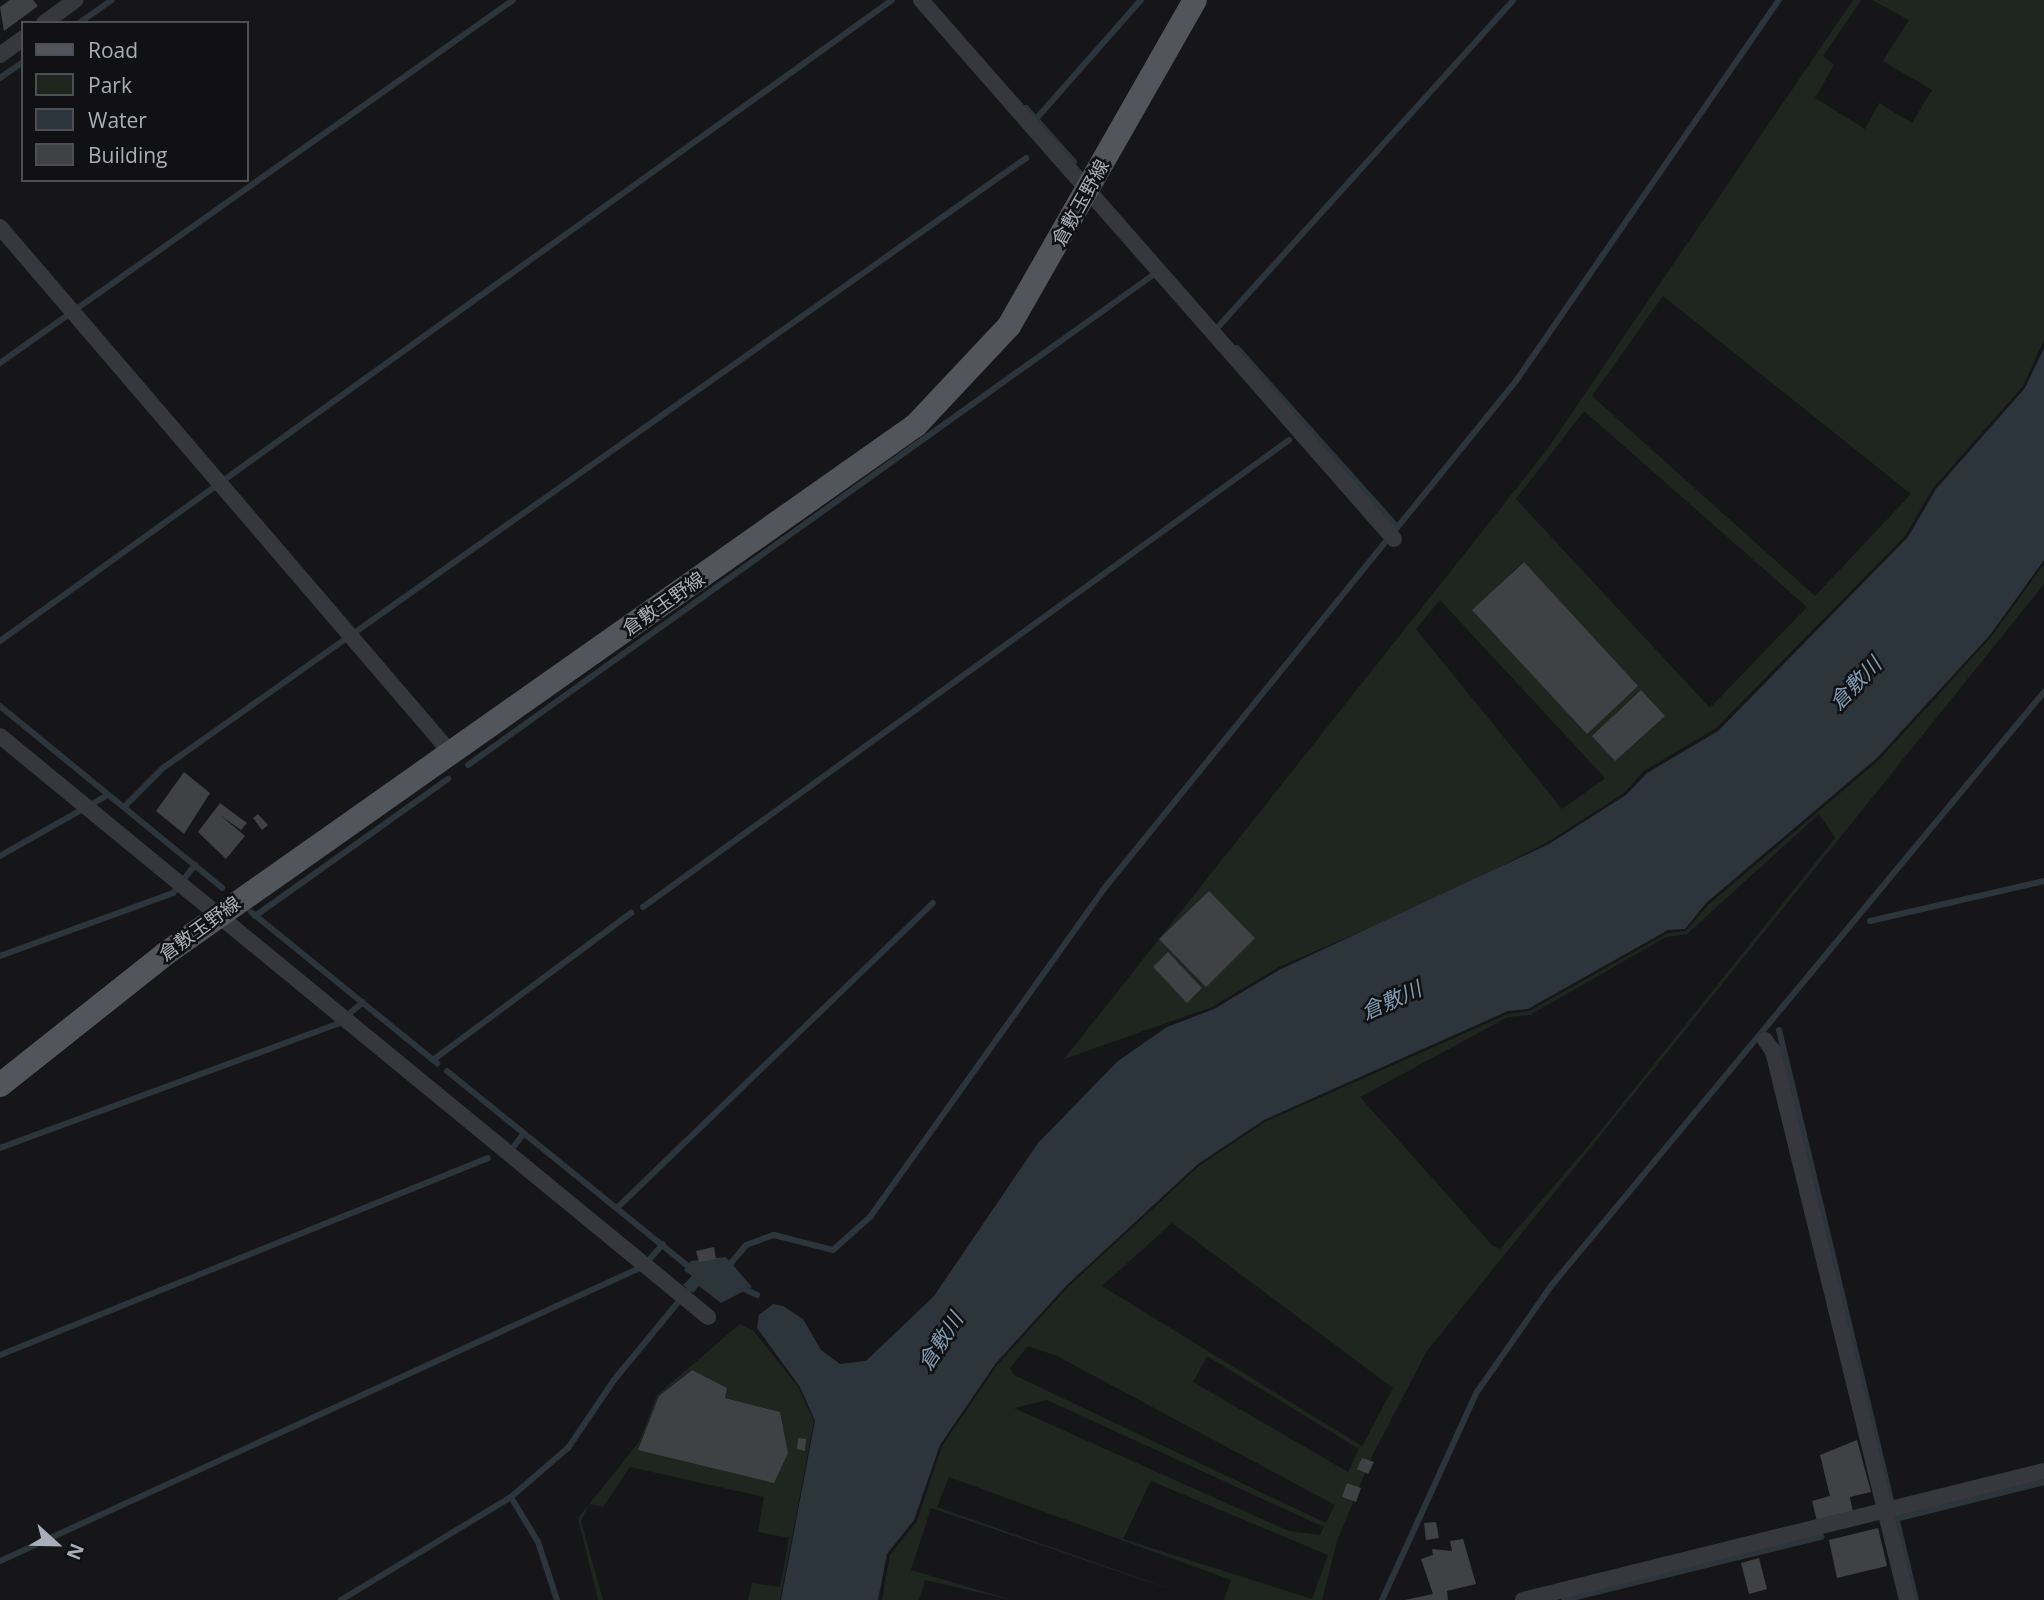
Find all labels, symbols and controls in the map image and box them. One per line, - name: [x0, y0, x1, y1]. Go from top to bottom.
- legend: [21, 21, 248, 182]
- text: Road: [88, 36, 138, 64]
- text: Park: [88, 71, 132, 99]
- text: Water: [88, 106, 147, 134]
- text: Building: [88, 141, 167, 169]
- street label: 倉敷玉野線: [1048, 156, 1114, 250]
- street label: 倉敷玉野線: [619, 567, 709, 641]
- water label: 倉敷川: [1824, 652, 1886, 714]
- street label: 倉敷玉野線: [155, 892, 245, 966]
- water label: 倉敷川: [1357, 976, 1425, 1024]
- water label: 倉敷川: [912, 1308, 968, 1374]
- north arrow: [21, 1509, 91, 1579]
- text: N: [61, 1540, 90, 1564]

